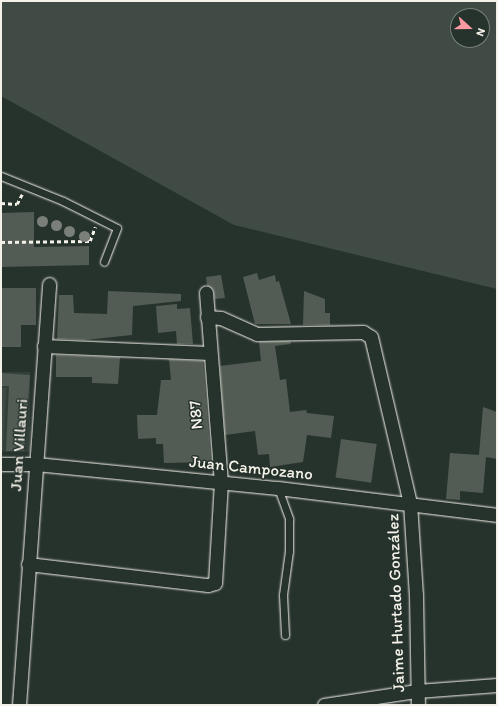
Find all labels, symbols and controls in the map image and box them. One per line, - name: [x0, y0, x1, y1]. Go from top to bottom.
- north arrow: [450, 8, 490, 48]
- text: N: [473, 26, 488, 38]
- street label: Juan Villauri: [6, 398, 32, 492]
- street label: N87: [185, 400, 207, 430]
- street label: Juan Campozano: [188, 451, 314, 485]
- street label: Jaime Hurtado González: [383, 513, 409, 693]

